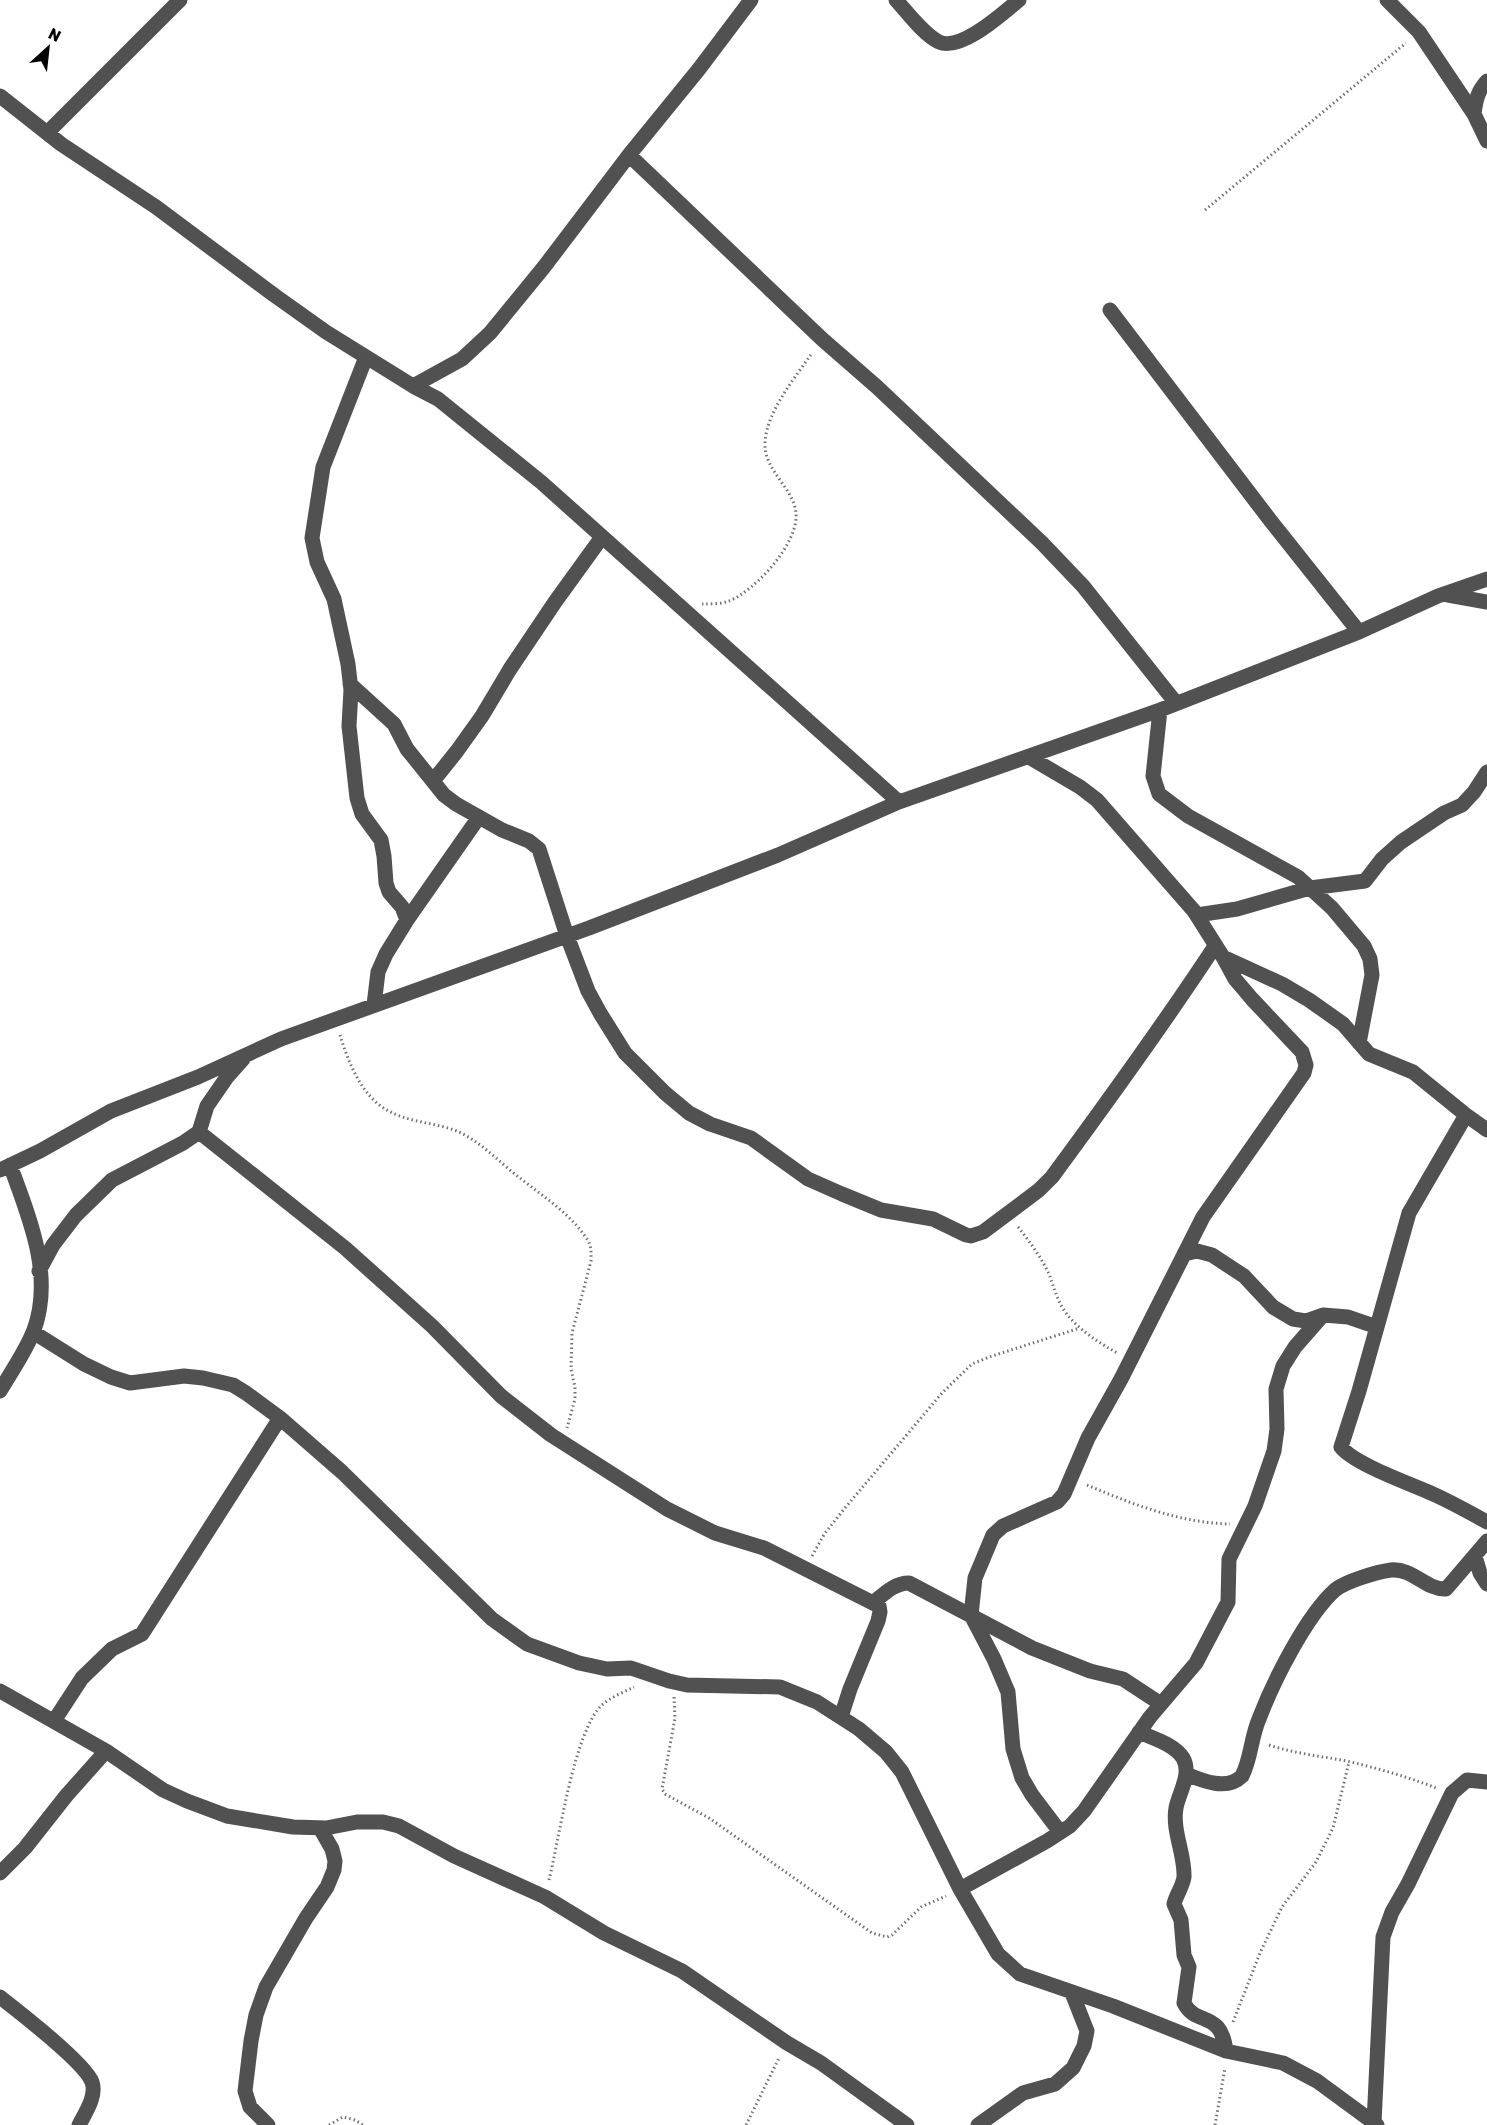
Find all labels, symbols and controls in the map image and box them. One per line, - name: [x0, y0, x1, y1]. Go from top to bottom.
- north arrow: [18, 18, 78, 78]
- text: N: [45, 24, 64, 46]

